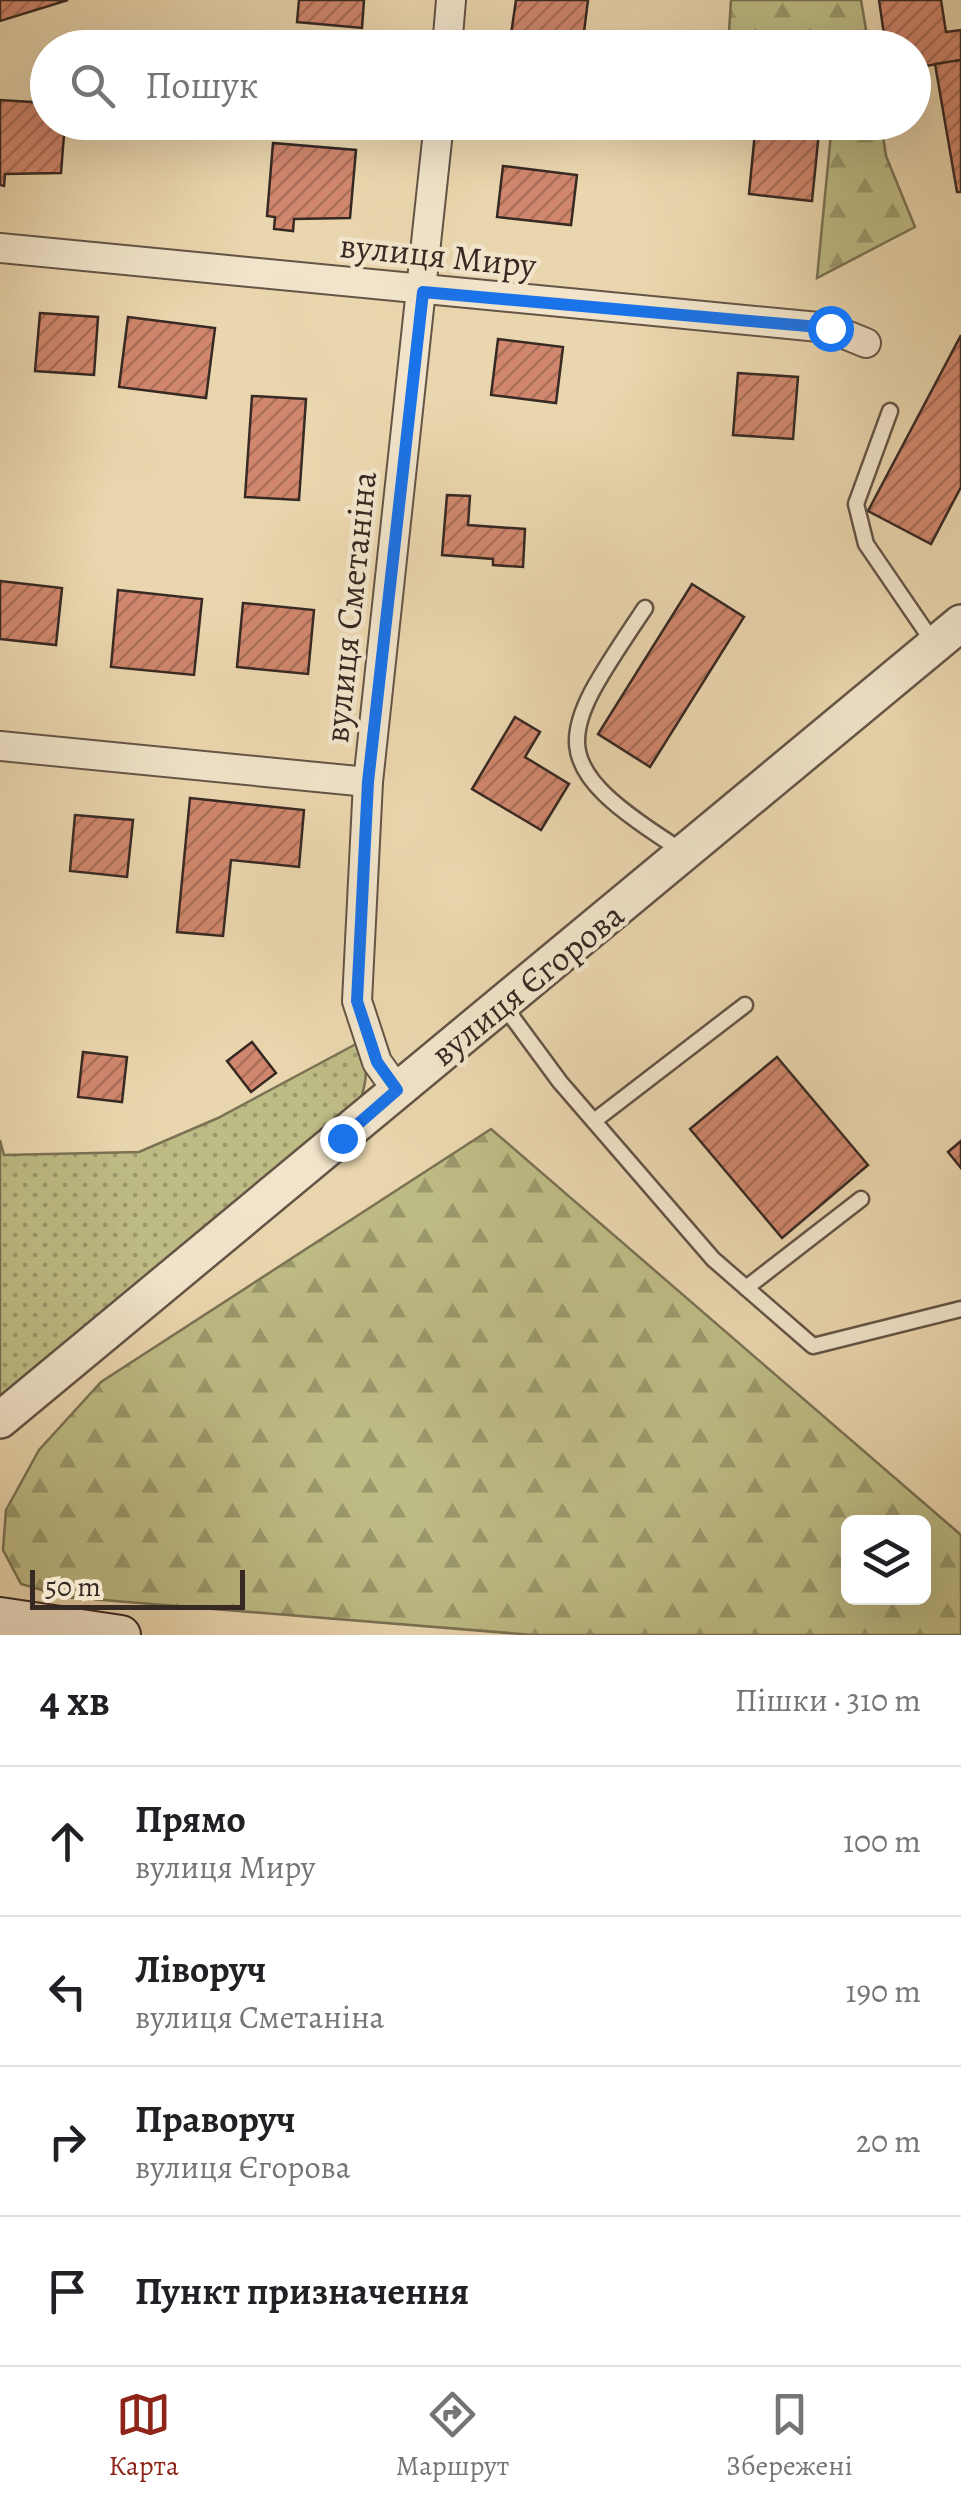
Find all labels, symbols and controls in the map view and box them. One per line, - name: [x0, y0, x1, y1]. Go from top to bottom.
- search box: [30, 30, 931, 140]
- icon: search: [65, 58, 120, 113]
- text: Пошук: [145, 59, 258, 111]
- street label: вулиця Миру: [337, 221, 539, 289]
- route start: [808, 306, 854, 352]
- street label: вулиця Сметаніна: [312, 469, 388, 745]
- street label: вулиця Єгорова: [420, 891, 634, 1077]
- route end: [320, 1116, 366, 1162]
- map controls: [841, 1515, 931, 1605]
- button: layers: [841, 1515, 931, 1605]
- scale bar: [30, 1565, 245, 1610]
- text: 50 m: [45, 1568, 101, 1606]
- text: 4 хв: [40, 1672, 110, 1729]
- text: Пішки · 310 m: [735, 1678, 921, 1722]
- text: Прямо: [135, 1793, 246, 1845]
- icon: ahead: [40, 1814, 95, 1869]
- text: 100 m: [843, 1819, 921, 1863]
- text: вулиця Миру: [135, 1845, 315, 1889]
- text: Ліворуч: [135, 1943, 266, 1995]
- icon: left: [40, 1964, 95, 2019]
- text: 190 m: [845, 1969, 921, 2013]
- text: вулиця Сметаніна: [135, 1995, 384, 2039]
- text: Праворуч: [135, 2093, 296, 2145]
- icon: right: [40, 2114, 95, 2169]
- text: 20 m: [856, 2119, 921, 2163]
- text: вулиця Єгорова: [135, 2145, 351, 2189]
- icon: arrive: [40, 2264, 95, 2319]
- text: Пункт призначення: [135, 2265, 469, 2317]
- tab: Карта: [108, 2387, 179, 2485]
- tab: Маршрут: [396, 2387, 509, 2485]
- tab: Збережені: [726, 2387, 853, 2485]

